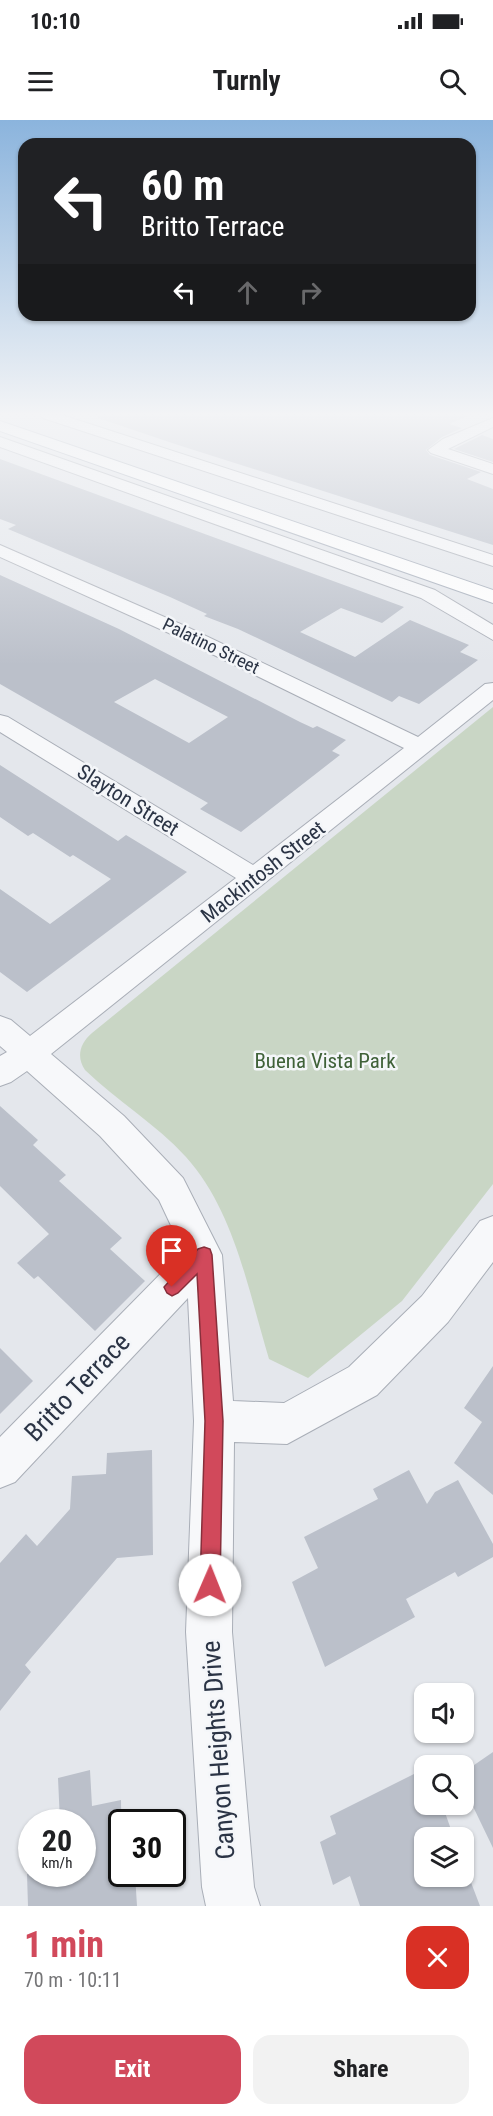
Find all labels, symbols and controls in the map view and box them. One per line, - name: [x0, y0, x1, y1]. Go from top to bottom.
- text: 10:10: [30, 9, 81, 34]
- icon: menu: [24, 65, 57, 98]
- text: Turnly: [212, 65, 281, 97]
- icon: search: [436, 65, 469, 98]
- text: 60 m: [141, 161, 224, 210]
- icon: left: [42, 162, 120, 240]
- text: Britto Terrace: [141, 211, 285, 243]
- icon: left: [168, 276, 201, 309]
- icon: ahead: [231, 276, 264, 309]
- icon: right: [294, 276, 327, 309]
- street label: Palatino Street: [160, 613, 263, 678]
- street label: Slayton Street: [73, 759, 183, 841]
- street label: Mackintosh Street: [196, 816, 330, 928]
- park label: Buena Vista Park: [254, 1049, 396, 1073]
- pin: [146, 1225, 197, 1287]
- icon: arrive: [155, 1234, 188, 1267]
- street label: Britto Terrace: [18, 1327, 136, 1447]
- position arrow: [178, 1553, 242, 1617]
- street label: Canyon Heights Drive: [195, 1640, 241, 1860]
- map controls: [414, 1683, 474, 1887]
- button: sound: [414, 1683, 474, 1743]
- button: search: [414, 1755, 474, 1815]
- speed limit sign: 30: [108, 1809, 186, 1887]
- text: 20: [42, 1823, 72, 1858]
- button: layers: [414, 1827, 474, 1887]
- text: km/h: [42, 1854, 72, 1872]
- text: 1 min: [24, 1924, 104, 1966]
- button: close: [406, 1926, 469, 1989]
- text: 70 m · 10:11: [24, 1968, 122, 1992]
- button: Exit: [24, 2035, 241, 2104]
- button: Share: [253, 2035, 469, 2104]

